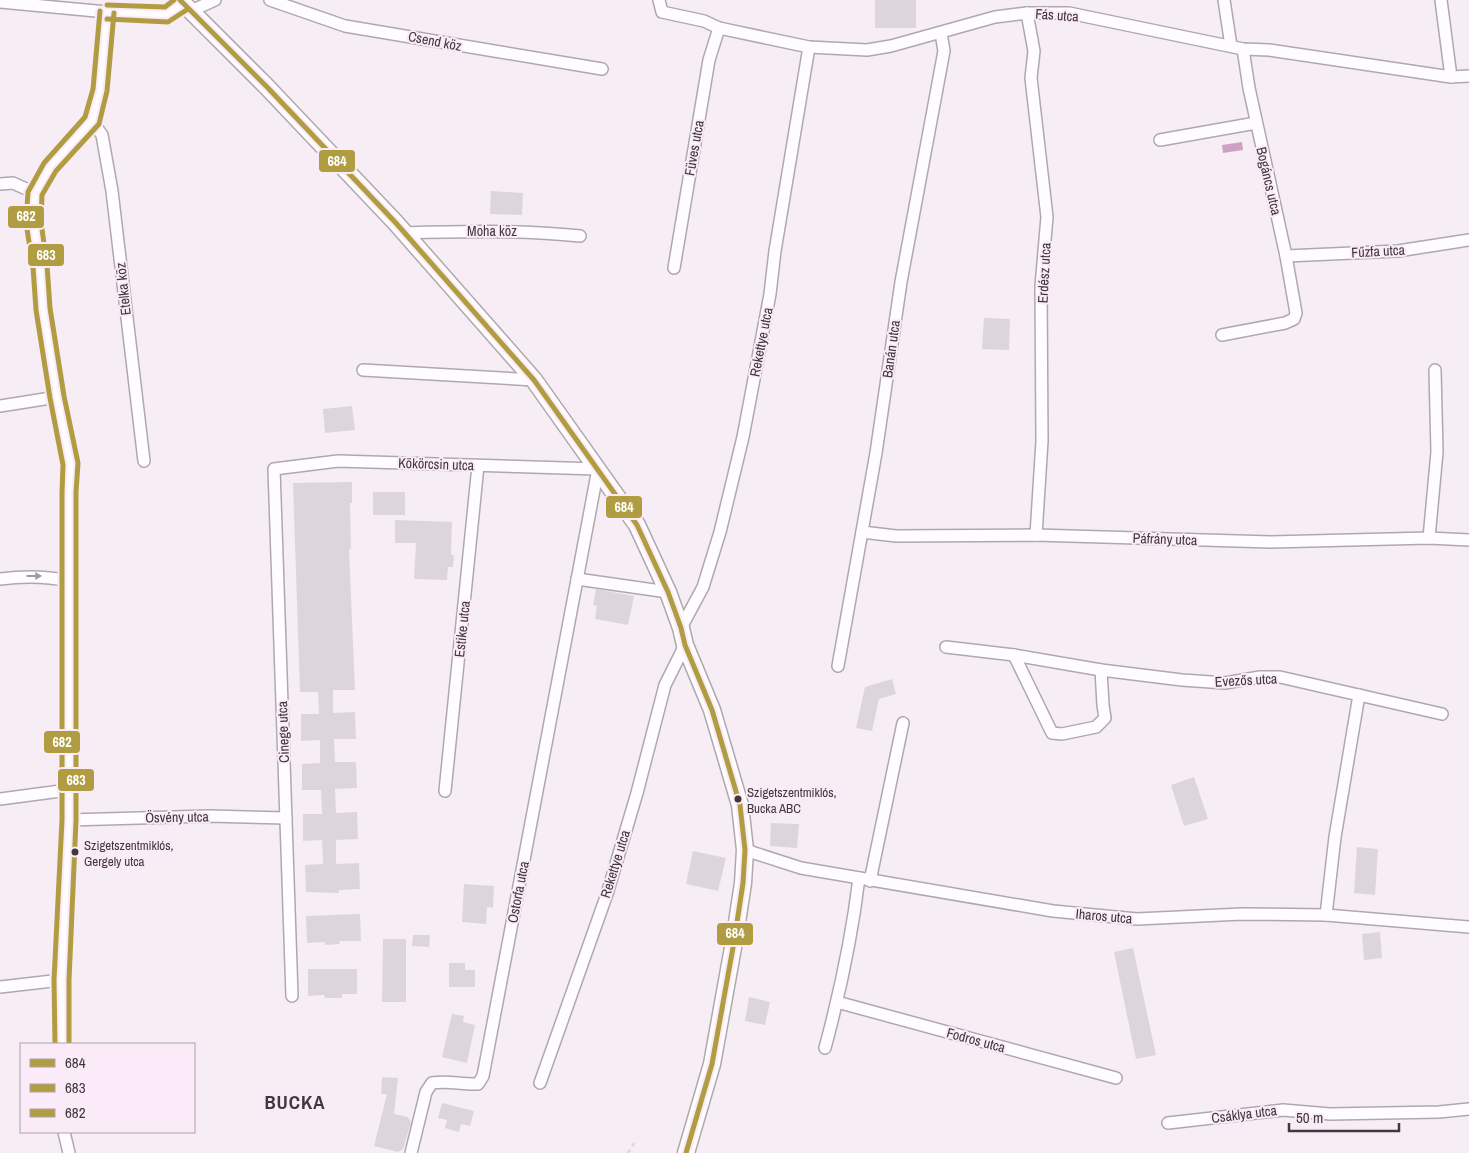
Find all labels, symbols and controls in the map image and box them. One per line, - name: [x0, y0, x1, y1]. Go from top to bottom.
- street label: Fás utca: [1035, 5, 1080, 26]
- street label: Csend köz: [407, 27, 464, 55]
- street label: Füves utca: [680, 118, 708, 177]
- street label: Bogáncs utca: [1252, 145, 1286, 218]
- line badge: 684: [318, 149, 356, 173]
- text: 684: [327, 152, 347, 170]
- line badge: 682: [7, 205, 45, 229]
- text: 682: [16, 207, 36, 225]
- street label: Moha köz: [467, 222, 517, 240]
- street label: Fűzfa utca: [1351, 241, 1406, 261]
- street label: Erdész utca: [1033, 242, 1055, 304]
- line badge: 683: [27, 243, 65, 267]
- text: 683: [36, 246, 56, 264]
- street label: Etelka köz: [111, 261, 135, 316]
- street label: Rekettye utca: [745, 305, 777, 378]
- street label: Banán utca: [878, 318, 904, 379]
- street label: Kökörcsin utca: [398, 454, 475, 474]
- line badge: 684: [605, 495, 643, 519]
- text: 684: [614, 498, 634, 516]
- street label: Páfrány utca: [1132, 529, 1198, 549]
- one-way arrow: [27, 572, 43, 580]
- street label: Estike utca: [450, 599, 474, 658]
- street label: Evezős utca: [1214, 669, 1278, 691]
- street label: Cinege utca: [273, 700, 293, 763]
- line badge: 682: [43, 730, 81, 754]
- text: 682: [52, 733, 72, 751]
- line badge: 683: [57, 768, 95, 792]
- text: 683: [66, 771, 86, 789]
- place label: Szigetszentmiklós, Bucka ABC: [747, 784, 837, 817]
- marker: Szigetszentmiklós, Bucka ABC: [733, 794, 743, 804]
- street label: Ösvény utca: [145, 807, 210, 827]
- street label: Rekettye utca: [596, 827, 634, 900]
- place label: Szigetszentmiklós, Gergely utca: [84, 837, 174, 870]
- marker: Szigetszentmiklós, Gergely utca: [70, 847, 80, 857]
- street label: Ostorfa utca: [503, 859, 533, 924]
- street label: Iharos utca: [1075, 905, 1134, 927]
- line badge: 684: [716, 922, 754, 946]
- text: 684: [725, 924, 745, 942]
- street label: Fodros utca: [945, 1024, 1008, 1057]
- legend: [20, 1043, 195, 1133]
- text: 684: [65, 1052, 86, 1073]
- text: 683: [65, 1077, 86, 1098]
- district label: BUCKA: [264, 1089, 326, 1115]
- scale bar: [1289, 1100, 1399, 1132]
- street label: Csáklya utca: [1210, 1101, 1278, 1127]
- text: 682: [65, 1102, 86, 1123]
- text: 50 m: [1296, 1107, 1323, 1128]

